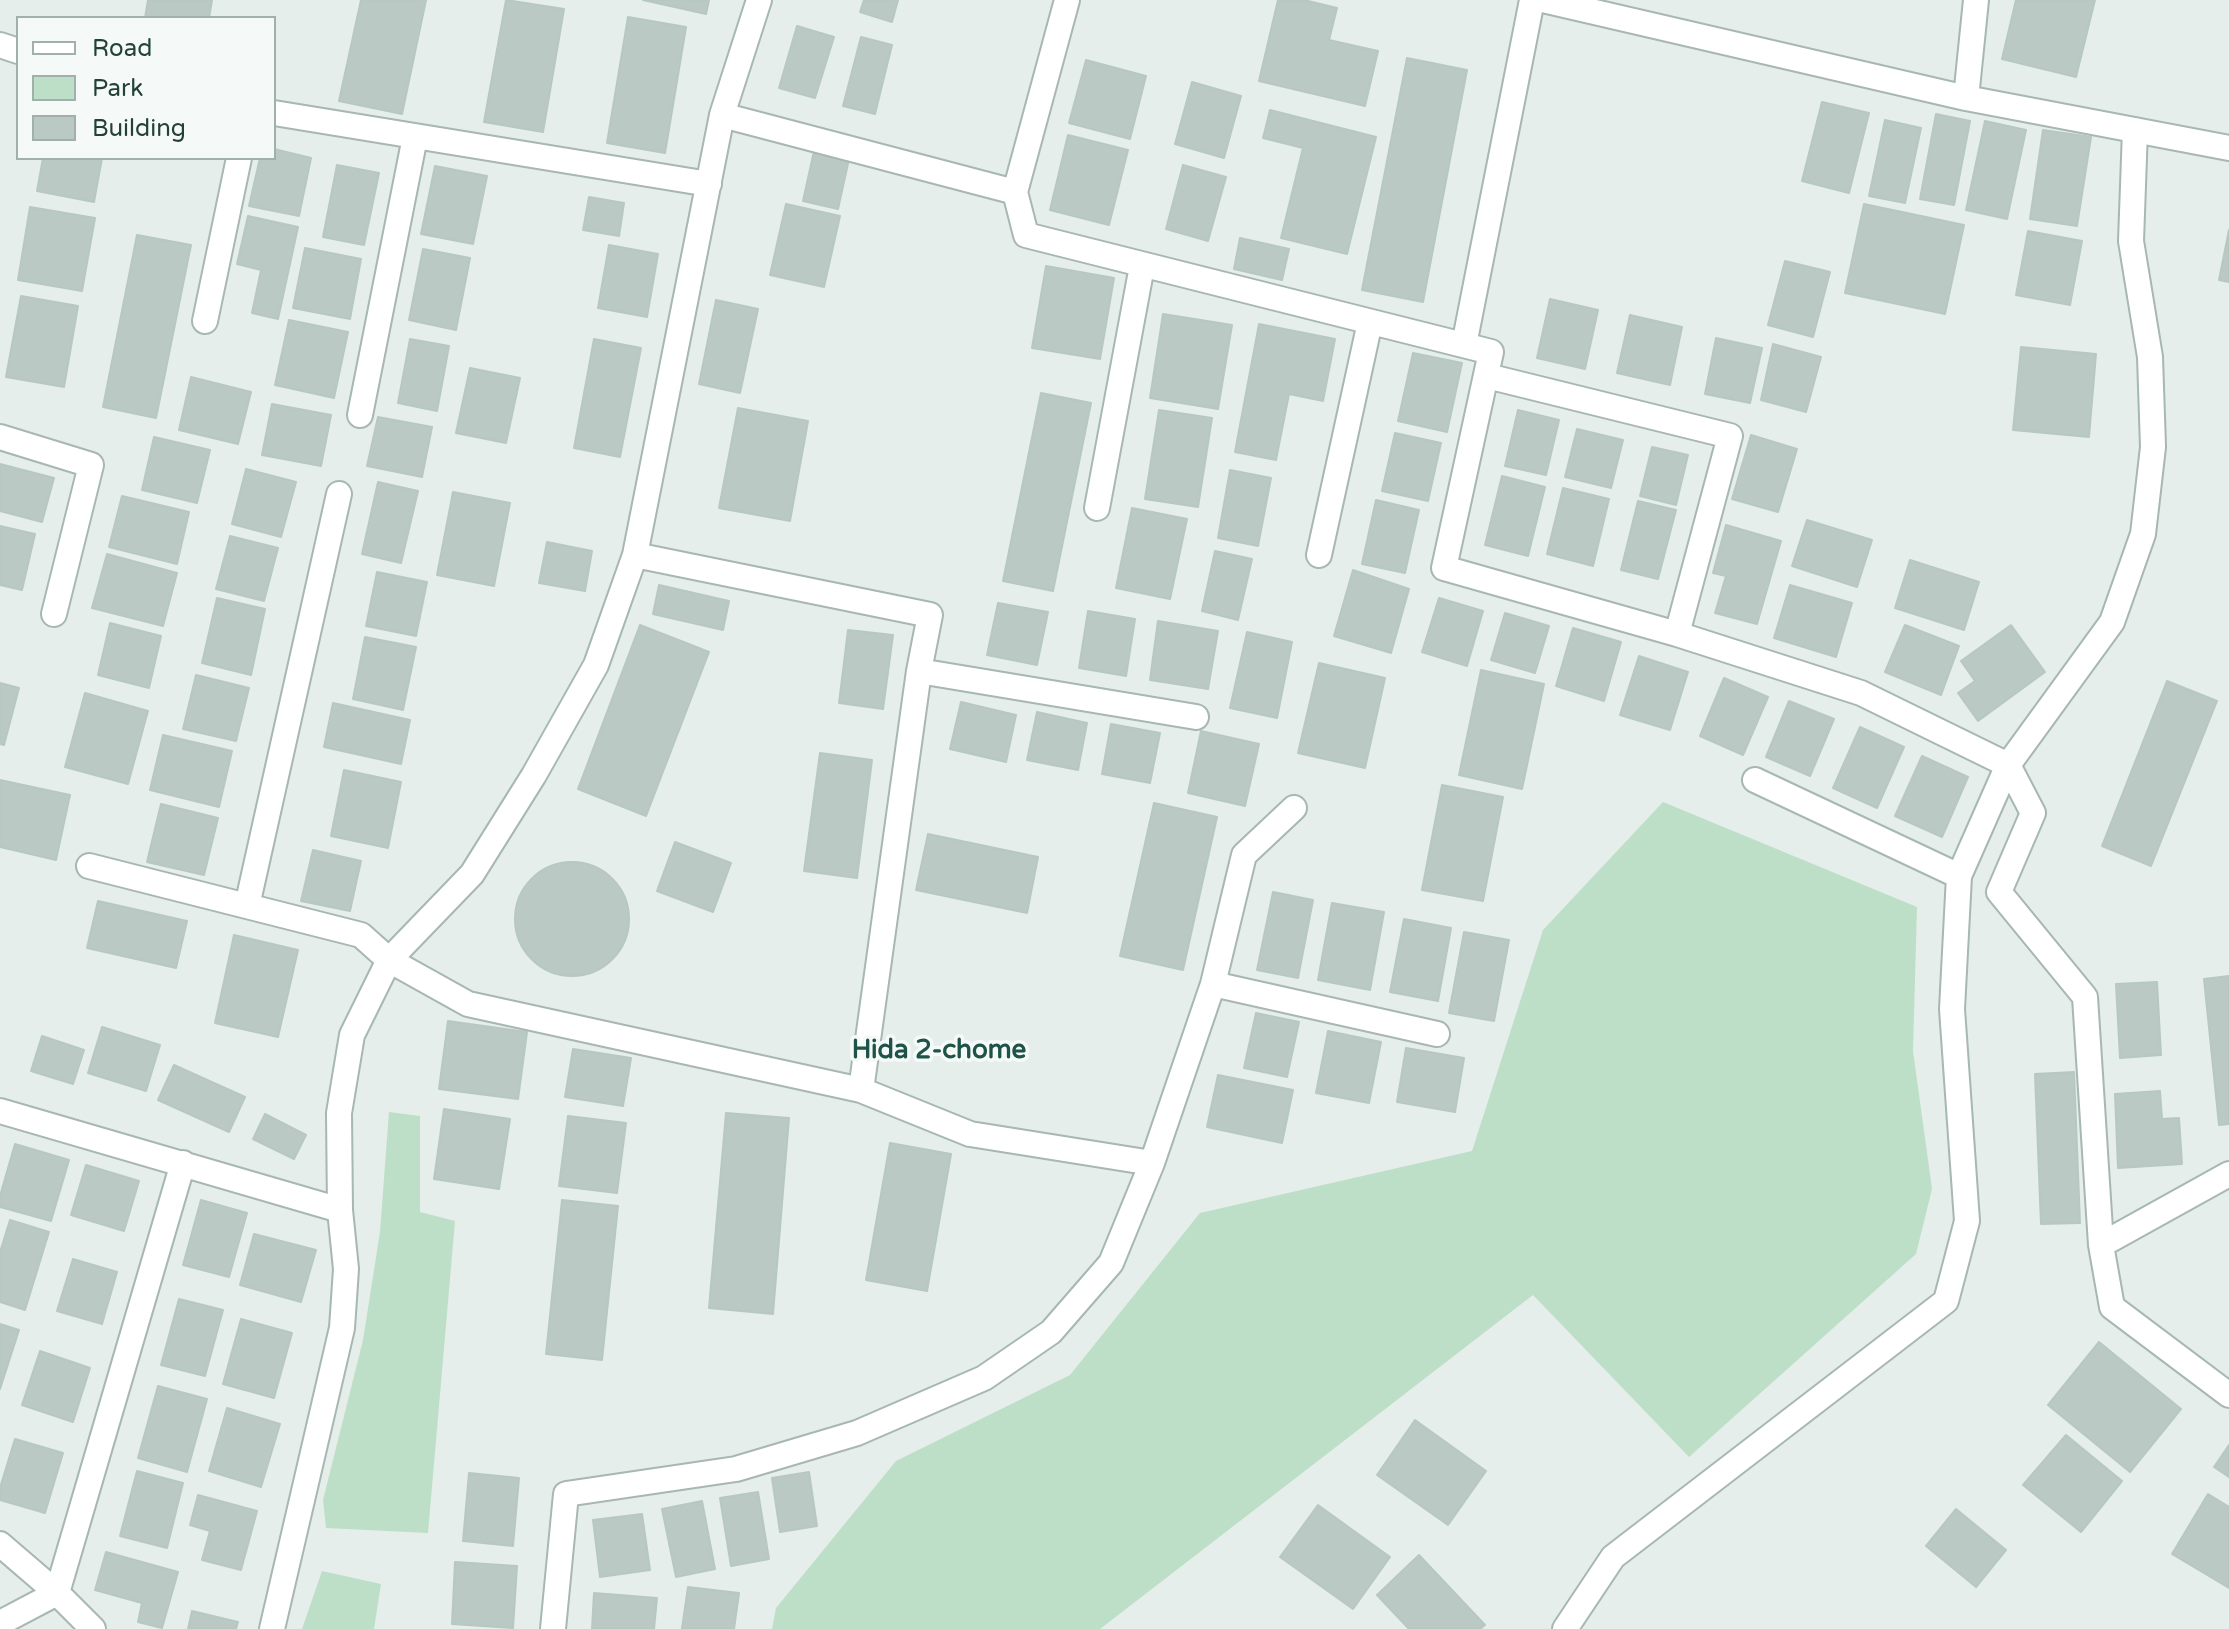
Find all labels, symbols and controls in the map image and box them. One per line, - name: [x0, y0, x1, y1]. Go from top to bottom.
- legend: [16, 16, 276, 160]
- text: Road: [92, 34, 152, 63]
- text: Park: [92, 74, 143, 103]
- text: Building: [92, 114, 186, 143]
- district label: Hida 2-chome: [852, 1035, 1026, 1067]

